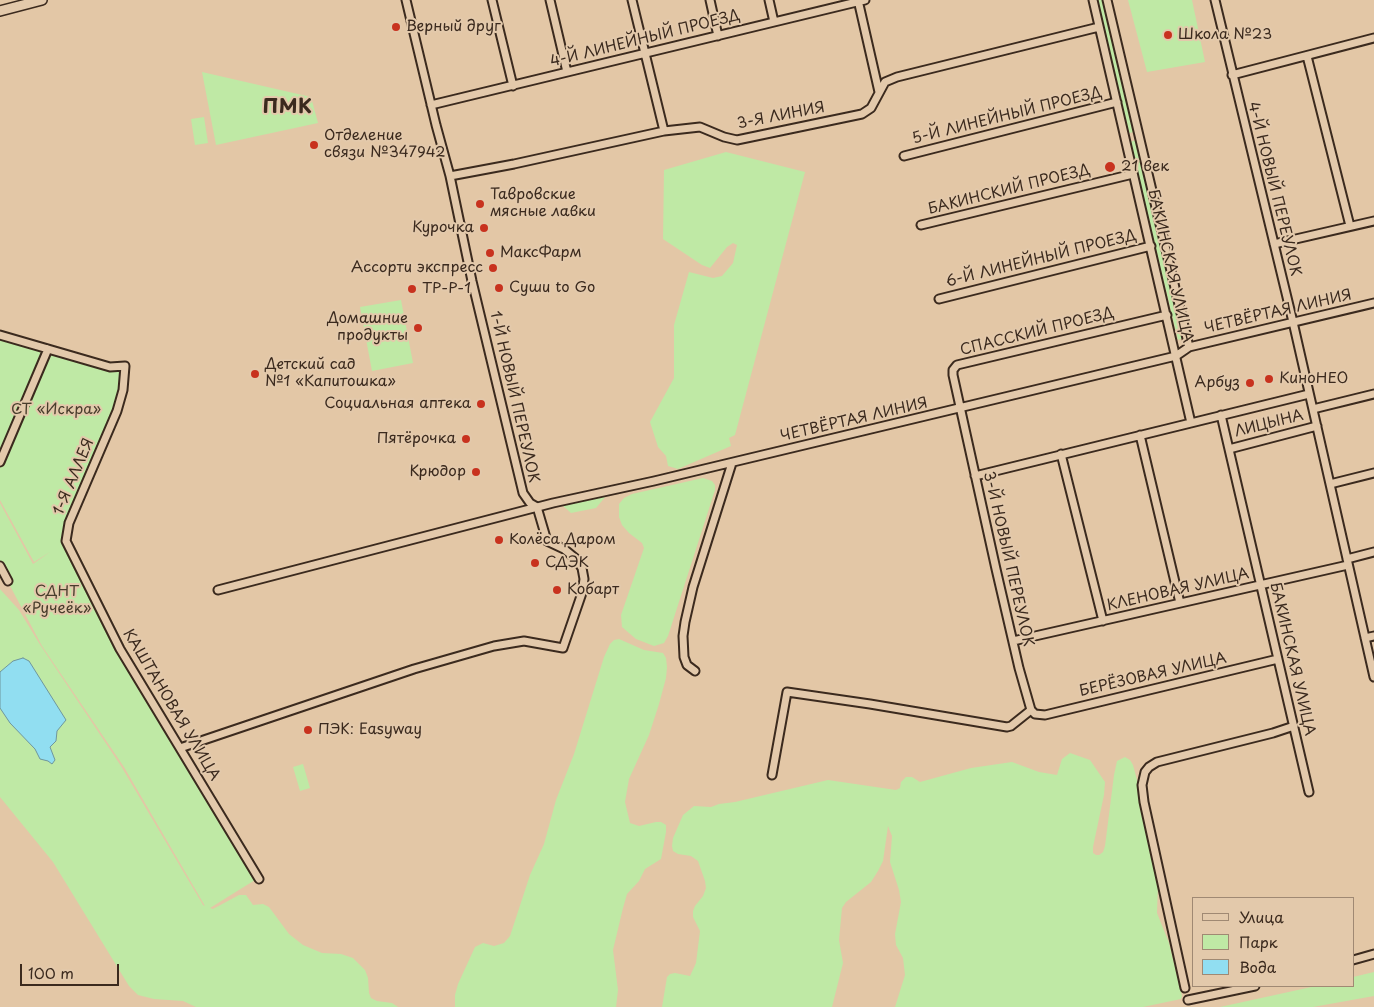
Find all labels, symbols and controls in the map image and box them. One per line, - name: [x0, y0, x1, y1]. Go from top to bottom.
- street label: 4-Й ЛИНЕЙНЫЙ ПРОЕЗД: [548, 7, 742, 71]
- place label: Верный друг: [406, 18, 501, 36]
- marker: Верный друг: [390, 21, 402, 33]
- place label: Школа №23: [1178, 26, 1272, 44]
- marker: Школа №23: [1162, 29, 1174, 41]
- street label: 5-Й ЛИНЕЙНЫЙ ПРОЕЗД: [910, 84, 1104, 148]
- district label: ПМК: [262, 95, 312, 119]
- street label: 3-Я ЛИНИЯ: [736, 99, 826, 133]
- street label: 4-Й НОВЫЙ ПЕРЕУЛОК: [1244, 100, 1304, 278]
- place label: Отделение связи №347942: [324, 127, 446, 162]
- marker: Отделение связи №347942: [308, 139, 320, 151]
- place label: 21 век: [1121, 158, 1169, 176]
- marker: 21 век: [1103, 160, 1117, 174]
- street label: БАКИНСКИЙ ПРОЕЗД: [926, 161, 1092, 219]
- place label: Тавровские мясные лавки: [490, 186, 596, 221]
- street label: БАКИНСКАЯ УЛИЦА: [1144, 187, 1196, 345]
- marker: Тавровские мясные лавки: [474, 198, 486, 210]
- place label: Курочка: [412, 219, 474, 237]
- marker: Курочка: [478, 222, 490, 234]
- street label: 6-Й ЛИНЕЙНЫЙ ПРОЕЗД: [944, 227, 1138, 291]
- place label: МаксФарм: [500, 244, 582, 262]
- marker: МаксФарм: [484, 247, 496, 259]
- place label: Ассорти экспресс: [351, 259, 483, 277]
- marker: Ассорти экспресс: [487, 262, 499, 274]
- place label: Суши to Go: [509, 279, 595, 297]
- place label: ТР-Р-1: [422, 280, 471, 298]
- marker: Суши to Go: [493, 282, 505, 294]
- marker: ТР-Р-1: [406, 283, 418, 295]
- street label: ЧЕТВЁРТАЯ ЛИНИЯ: [1202, 286, 1354, 338]
- street label: СПАССКИЙ ПРОЕЗД: [958, 304, 1116, 360]
- street label: 1-Й НОВЫЙ ПЕРЕУЛОК: [485, 309, 543, 485]
- place label: Домашние продукты: [327, 310, 408, 345]
- marker: Домашние продукты: [412, 322, 424, 334]
- place label: Детский сад №1 «Капитошка»: [265, 356, 396, 391]
- marker: Детский сад №1 «Капитошка»: [249, 368, 261, 380]
- place label: КиноНЕО: [1279, 370, 1348, 388]
- marker: КиноНЕО: [1263, 373, 1275, 385]
- place label: Арбуз: [1195, 374, 1240, 392]
- marker: Арбуз: [1244, 377, 1256, 389]
- street label: ЧЕТВЁРТАЯ ЛИНИЯ: [778, 394, 930, 446]
- place label: Социальная аптека: [324, 395, 471, 413]
- marker: Социальная аптека: [475, 398, 487, 410]
- park label: СТ «Искра»: [11, 401, 101, 419]
- street label: ЛИЦЫНА: [1233, 407, 1305, 441]
- place label: Пятёрочка: [377, 430, 456, 448]
- marker: Пятёрочка: [460, 433, 472, 445]
- street label: 1-Я АЛЛЕЯ: [50, 436, 98, 518]
- place label: Крюдор: [410, 463, 466, 481]
- marker: Крюдор: [470, 466, 482, 478]
- street label: 3-Й НОВЫЙ ПЕРЕУЛОК: [979, 470, 1037, 648]
- place label: Колёса Даром: [509, 531, 616, 549]
- marker: Колёса Даром: [493, 534, 505, 546]
- place label: СДЭК: [545, 554, 589, 572]
- marker: СДЭК: [529, 557, 541, 569]
- street label: КЛЕНОВАЯ УЛИЦА: [1105, 565, 1251, 615]
- street label: БАКИНСКАЯ УЛИЦА: [1266, 580, 1318, 738]
- place label: Кобарт: [567, 581, 619, 599]
- park label: СДНТ «Ручеёк»: [23, 583, 91, 618]
- marker: Кобарт: [551, 584, 563, 596]
- street label: КАШТАНОВАЯ УЛИЦА: [119, 626, 223, 784]
- street label: БЕРЁЗОВАЯ УЛИЦА: [1078, 649, 1228, 701]
- place label: ПЭК: Easyway: [318, 721, 422, 739]
- marker: ПЭК: Easyway: [302, 724, 314, 736]
- legend: [1192, 897, 1354, 987]
- text: Улица: [1239, 905, 1284, 928]
- text: Парк: [1239, 930, 1278, 953]
- scale bar: [22, 954, 121, 986]
- text: Вода: [1239, 955, 1276, 978]
- text: 100 m: [28, 961, 74, 984]

